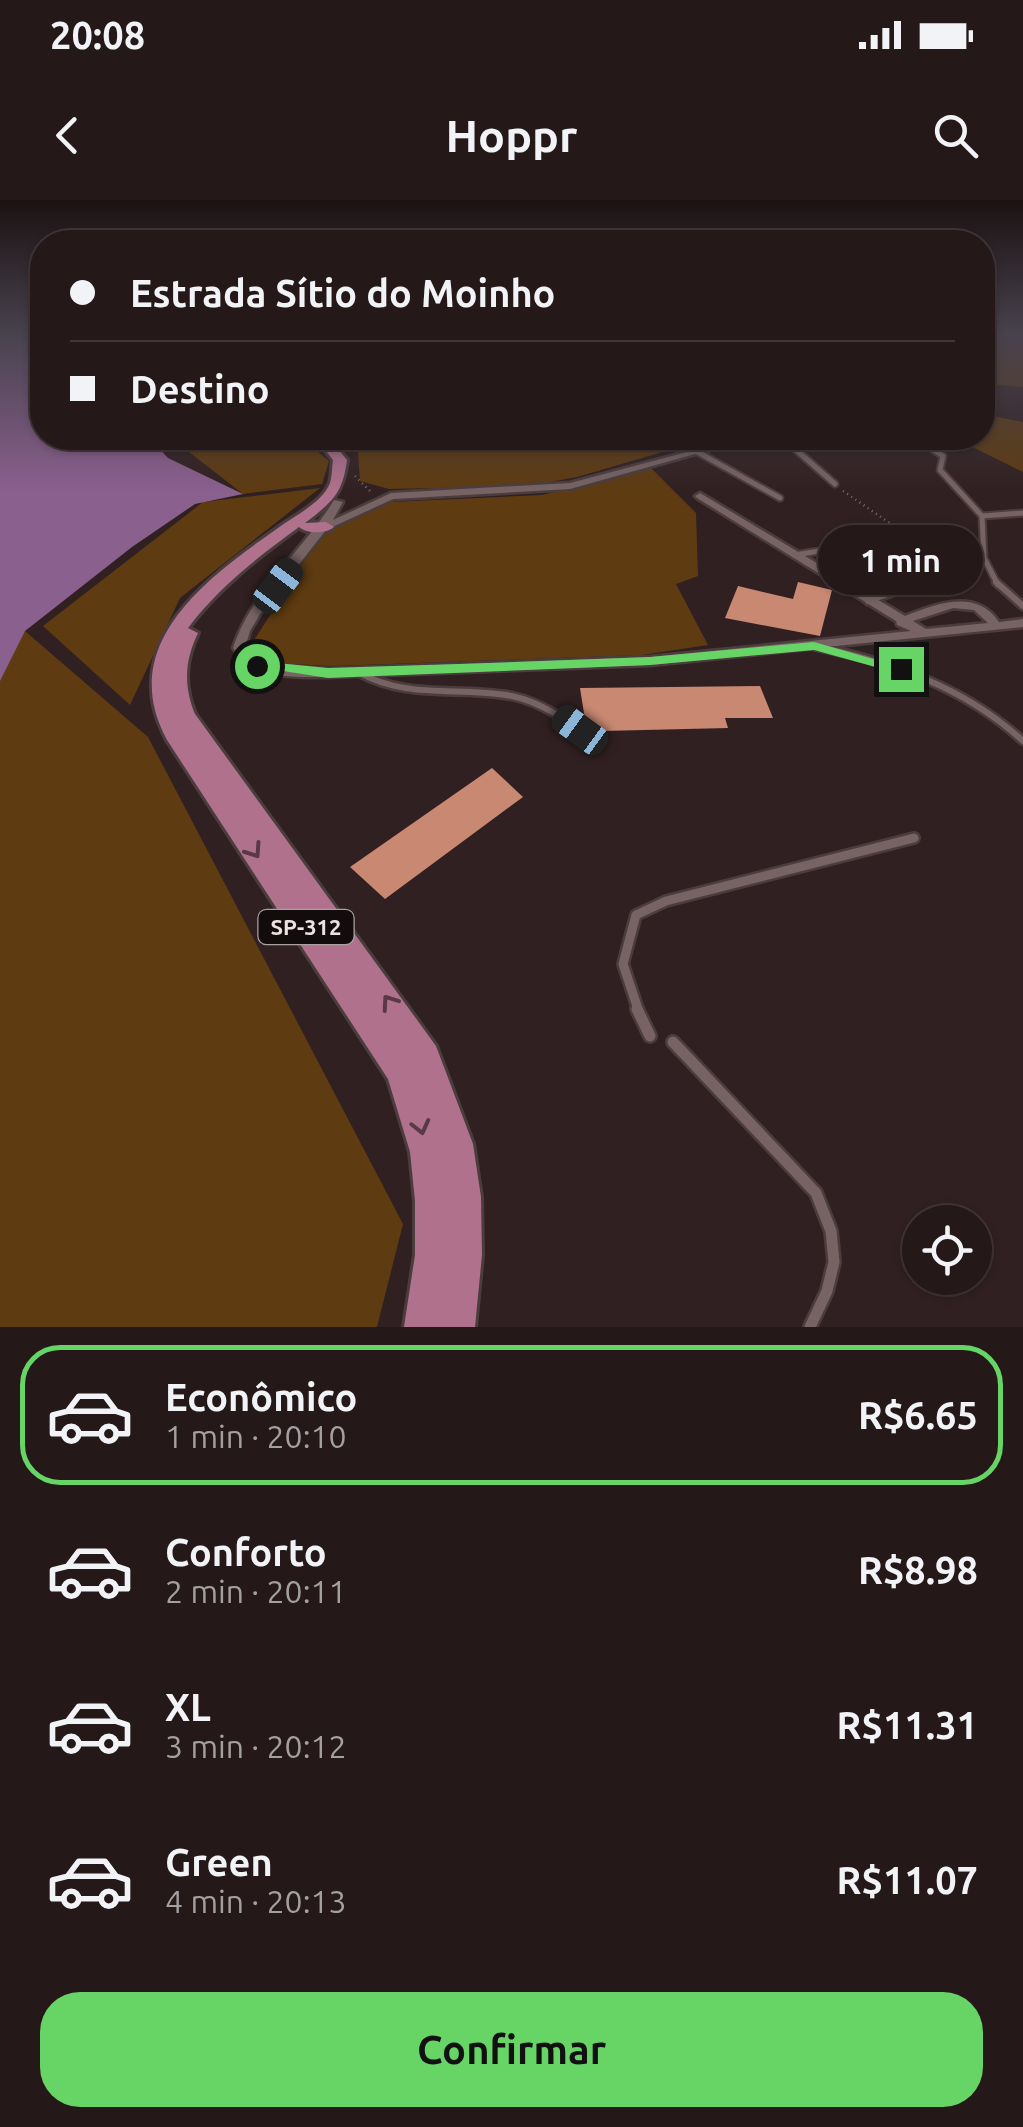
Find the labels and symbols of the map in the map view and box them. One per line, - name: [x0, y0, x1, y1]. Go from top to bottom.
- callout: 1 min: [818, 524, 984, 594]
- car: [248, 553, 308, 619]
- route start: [235, 644, 280, 689]
- route end: [879, 647, 924, 692]
- car: [547, 700, 613, 760]
- one-way arrow: [242, 839, 260, 858]
- road number: SP-312: [258, 910, 354, 944]
- one-way arrow: [383, 995, 401, 1013]
- one-way arrow: [409, 1118, 430, 1135]

